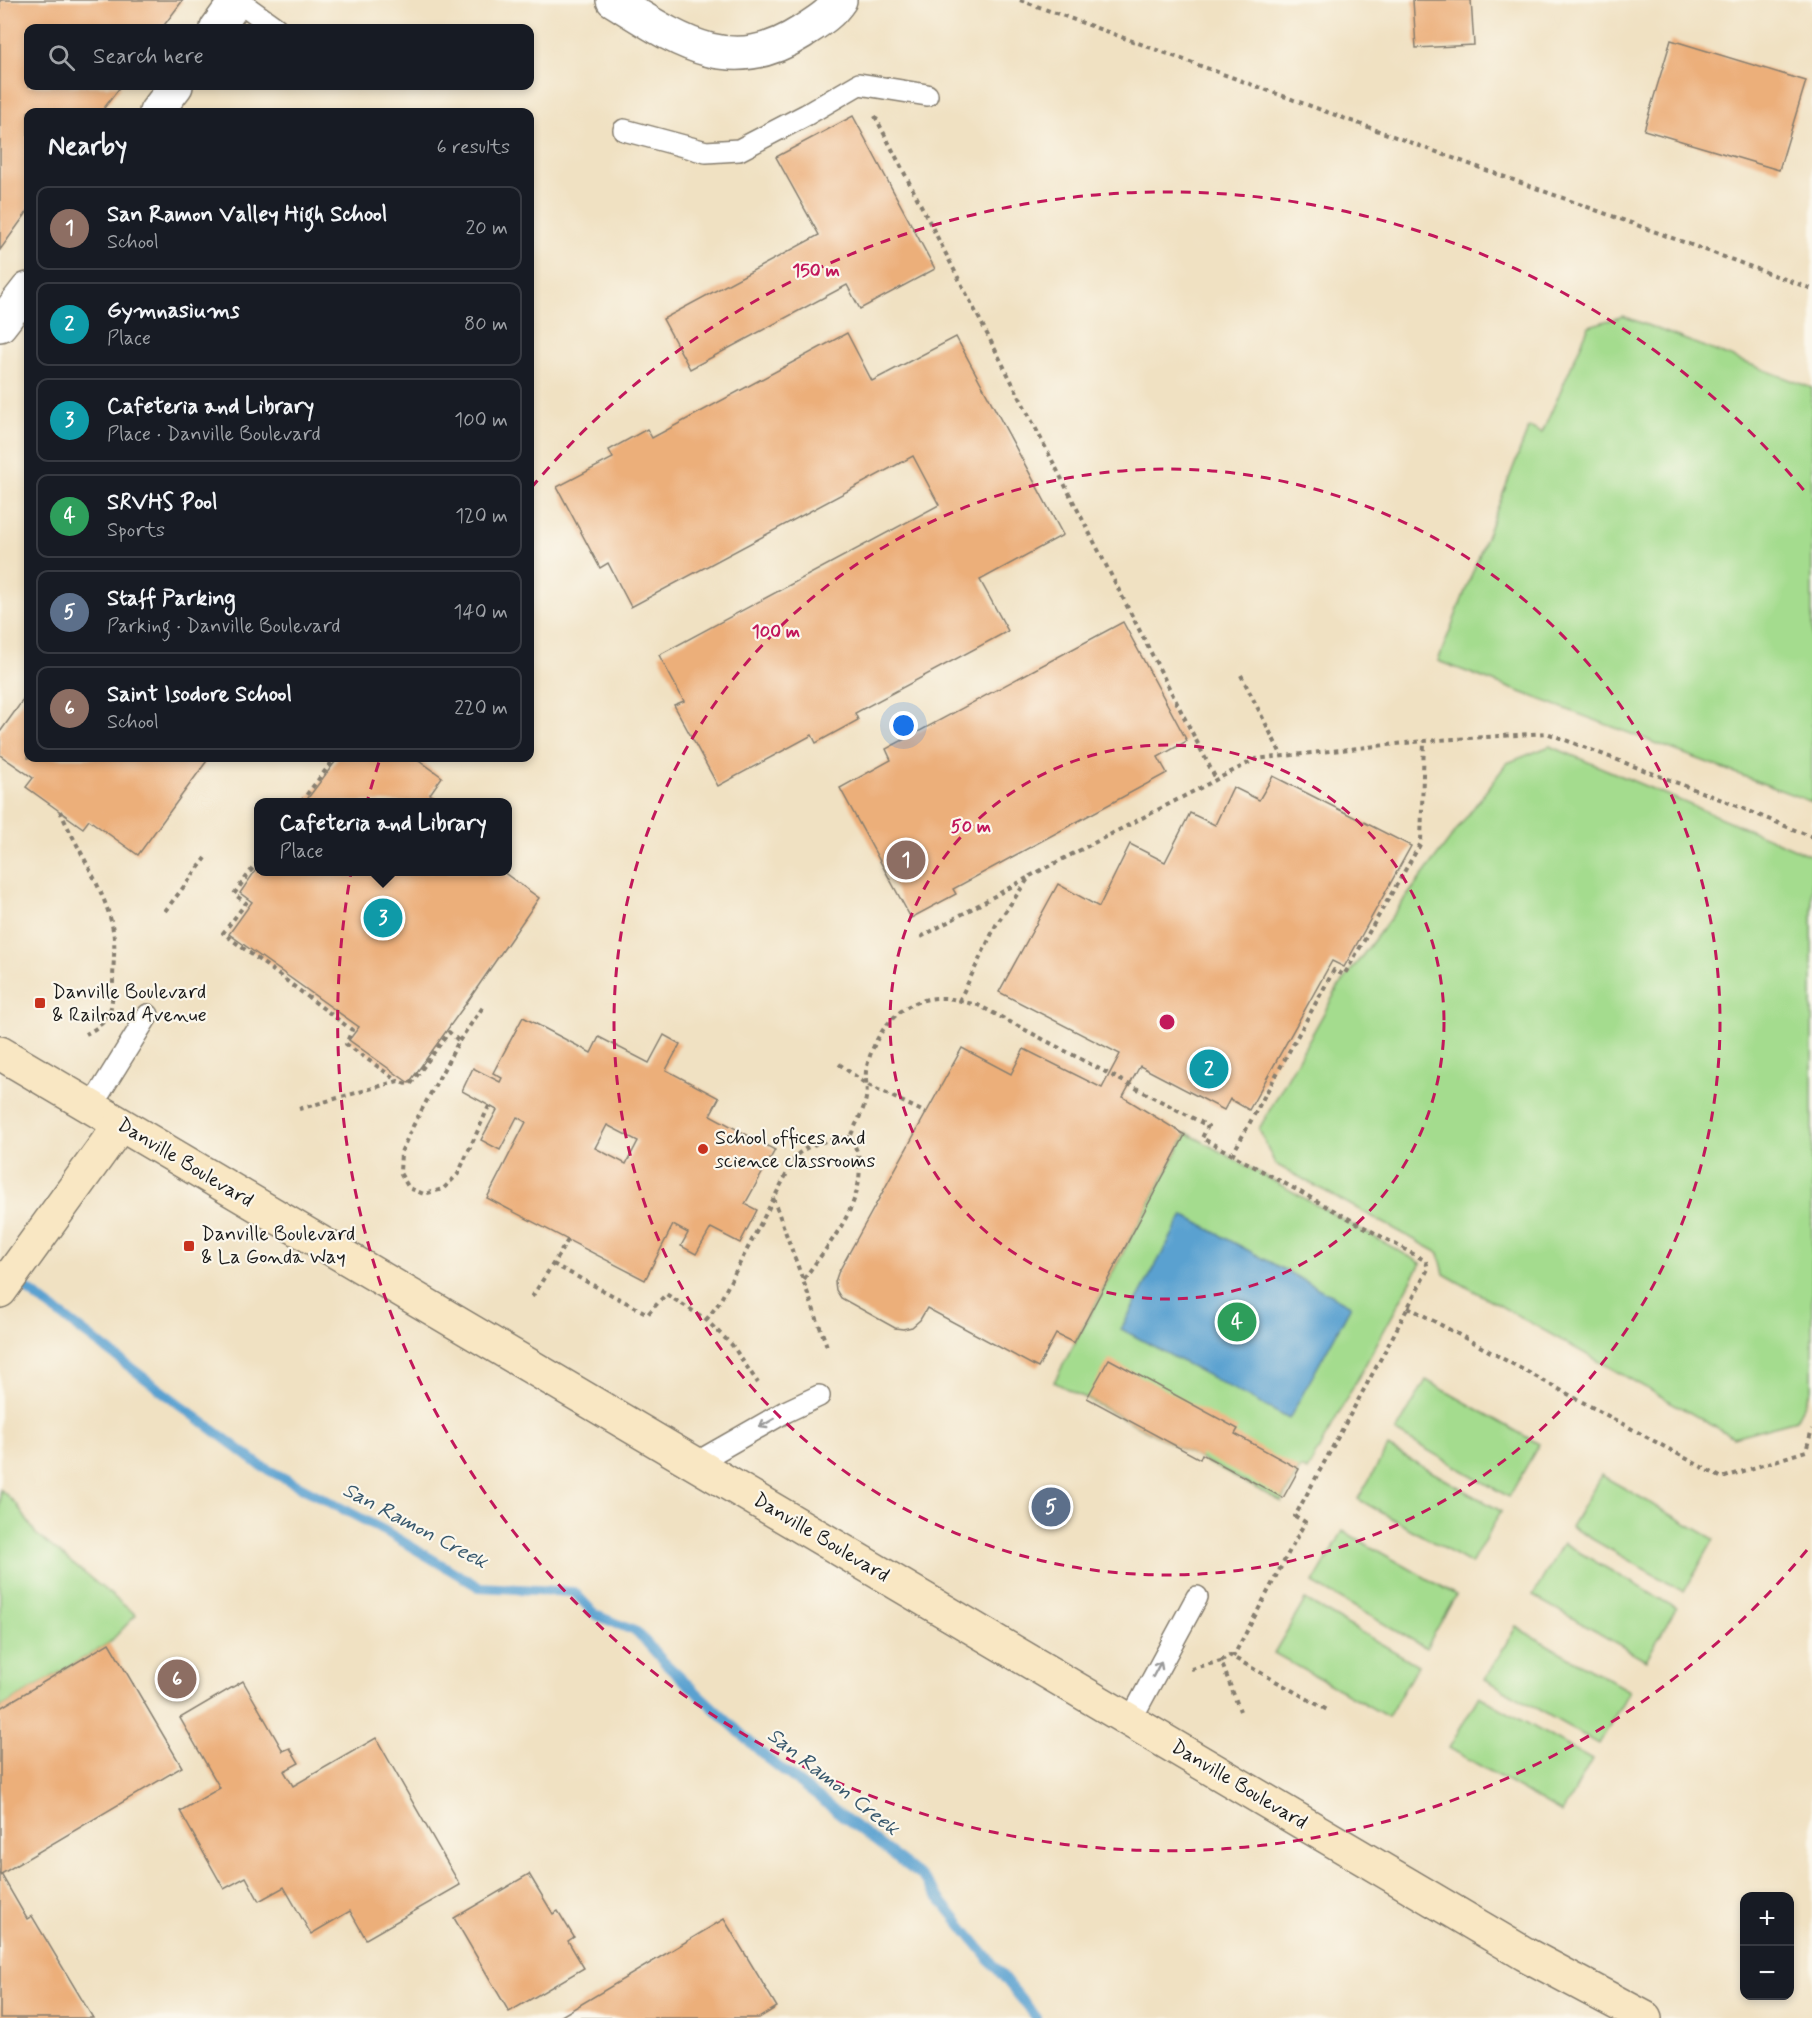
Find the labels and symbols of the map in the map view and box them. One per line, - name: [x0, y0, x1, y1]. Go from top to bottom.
- text: 150 m: [792, 259, 840, 283]
- text: 100 m: [752, 620, 800, 644]
- your location: [889, 711, 918, 740]
- text: 50 m: [951, 815, 991, 839]
- pin: 1: [886, 838, 926, 882]
- pin: 3: [364, 896, 403, 940]
- place label: Danville Boulevard & Railroad Avenue: [52, 979, 207, 1029]
- marker: Danville Boulevard & Railroad Avenue: [33, 996, 47, 1010]
- centre of rings: [1157, 1012, 1177, 1032]
- pin: 2: [1190, 1046, 1228, 1092]
- street label: Danville Boulevard: [112, 1112, 258, 1214]
- place label: School offices and science classrooms: [715, 1125, 875, 1175]
- marker: School offices and science classrooms: [696, 1142, 710, 1156]
- place label: Danville Boulevard & La Gonda Way: [201, 1221, 355, 1271]
- marker: Danville Boulevard & La Gonda Way: [182, 1239, 196, 1253]
- pin: 4: [1218, 1300, 1256, 1344]
- one-way arrow: [759, 1417, 776, 1429]
- water label: San Ramon Creek: [338, 1476, 493, 1577]
- pin: 5: [1032, 1484, 1070, 1530]
- street label: Danville Boulevard: [748, 1487, 894, 1589]
- pin: 6: [158, 1656, 196, 1702]
- one-way arrow: [1151, 1661, 1163, 1678]
- water label: San Ramon Creek: [761, 1722, 906, 1843]
- street label: Danville Boulevard: [1166, 1734, 1312, 1836]

